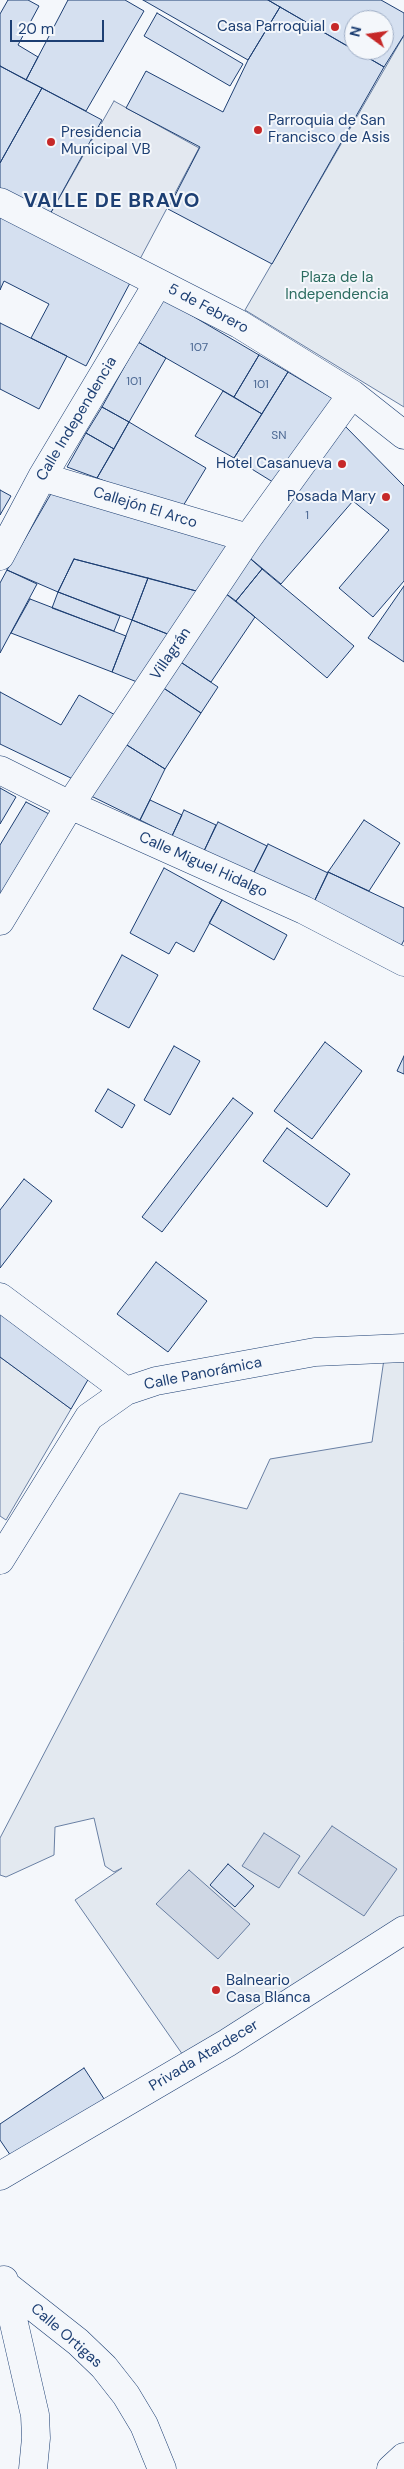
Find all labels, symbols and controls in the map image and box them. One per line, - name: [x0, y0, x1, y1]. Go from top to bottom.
- scale bar: [12, 10, 106, 42]
- north arrow: [344, 10, 394, 60]
- place label: Casa Parroquial: [217, 18, 325, 36]
- text: 20 m: [18, 19, 54, 39]
- marker: Casa Parroquial: [329, 21, 341, 33]
- text: N: [345, 24, 365, 39]
- place label: Parroquia de San Francisco de Asis: [268, 112, 390, 147]
- place label: Presidencia Municipal VB: [61, 124, 151, 159]
- marker: Parroquia de San Francisco de Asis: [252, 124, 264, 136]
- marker: Presidencia Municipal VB: [45, 136, 57, 148]
- district label: VALLE DE BRAVO: [22, 190, 202, 214]
- park label: Plaza de la Independencia: [285, 269, 389, 304]
- street label: 5 de Febrero: [165, 280, 251, 338]
- house number: 107: [190, 341, 208, 355]
- street label: Calle Independencia: [33, 354, 121, 484]
- house number: 101: [126, 375, 142, 389]
- house number: 101: [253, 378, 269, 392]
- house number: SN: [271, 429, 287, 443]
- place label: Hotel Casanueva: [216, 455, 332, 473]
- marker: Hotel Casanueva: [336, 458, 348, 470]
- street label: Callejón El Arco: [91, 484, 199, 532]
- place label: Posada Mary: [287, 488, 376, 506]
- marker: Posada Mary: [380, 491, 392, 503]
- house number: 1: [305, 509, 309, 523]
- street label: Villagrán: [147, 624, 195, 684]
- street label: Calle Miguel Hidalgo: [136, 829, 270, 901]
- street label: Calle Panorámica: [143, 1354, 263, 1394]
- place label: Balneario Casa Blanca: [226, 1972, 310, 2007]
- marker: Balneario Casa Blanca: [210, 1984, 222, 1996]
- street label: Privada Atardecer: [146, 2016, 262, 2096]
- street label: Calle Ortigas: [27, 2300, 105, 2372]

